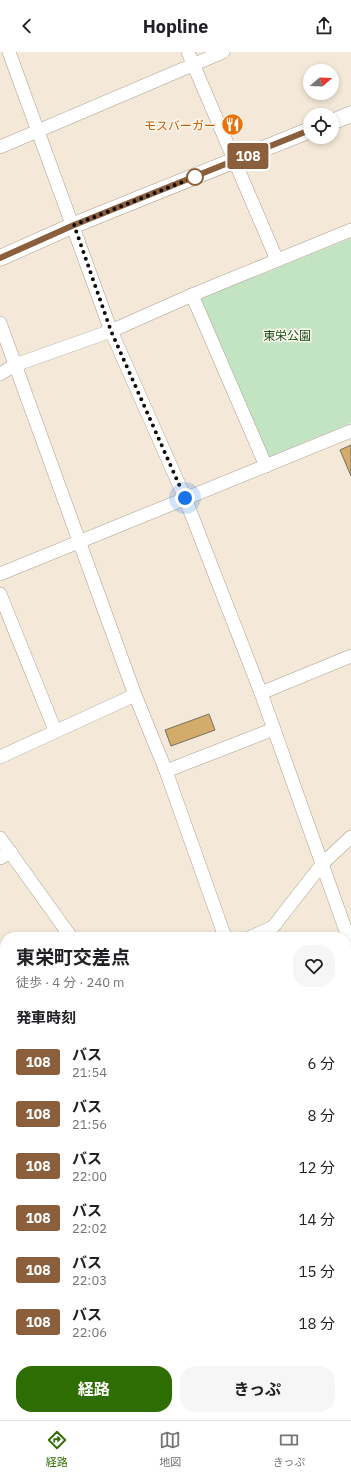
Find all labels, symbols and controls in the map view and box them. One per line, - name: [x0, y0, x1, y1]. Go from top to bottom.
- icon: back: [16, 15, 38, 37]
- text: Hopline: [143, 15, 208, 38]
- icon: share: [313, 15, 335, 37]
- north arrow: [303, 64, 339, 100]
- map controls: [303, 64, 339, 144]
- button: locate: [303, 108, 339, 144]
- restaurant icon: モスバーガー: [219, 112, 245, 138]
- place label: モスバーガー: [144, 118, 216, 133]
- line badge: 108: [225, 143, 271, 169]
- text: 108: [235, 147, 261, 165]
- unlabelled marker: [186, 168, 204, 186]
- park label: 東栄公園: [263, 328, 311, 343]
- your location: [175, 488, 195, 508]
- text: 東栄町交差点: [16, 945, 130, 969]
- button: heart: [293, 945, 335, 987]
- text: 徒歩 · 4 分 · 240 m: [16, 974, 124, 991]
- text: 発車時刻: [16, 1008, 76, 1027]
- text: バス: [72, 1045, 102, 1064]
- text: 108: [25, 1053, 51, 1071]
- text: 6 分: [307, 1054, 335, 1073]
- text: 21:54: [72, 1064, 107, 1081]
- text: バス: [72, 1097, 102, 1116]
- text: 108: [25, 1105, 51, 1123]
- text: 8 分: [307, 1106, 335, 1125]
- text: 21:56: [72, 1116, 107, 1133]
- text: バス: [72, 1149, 102, 1168]
- text: 108: [25, 1157, 51, 1175]
- text: 12 分: [298, 1158, 335, 1177]
- text: 22:00: [72, 1168, 107, 1185]
- text: バス: [72, 1201, 102, 1220]
- text: 108: [25, 1209, 51, 1227]
- text: 14 分: [298, 1210, 335, 1229]
- text: 22:02: [72, 1220, 107, 1237]
- text: バス: [72, 1253, 102, 1272]
- text: 108: [25, 1261, 51, 1279]
- text: 15 分: [298, 1262, 335, 1281]
- text: 22:03: [72, 1272, 107, 1289]
- text: バス: [72, 1305, 102, 1324]
- text: 108: [25, 1313, 51, 1331]
- text: 18 分: [298, 1314, 335, 1333]
- text: 22:06: [72, 1324, 107, 1341]
- button: 経路: [16, 1366, 172, 1412]
- button: きっぷ: [180, 1366, 335, 1412]
- tab: 経路: [46, 1429, 68, 1469]
- tab: 地図: [159, 1429, 181, 1469]
- tab: きっぷ: [273, 1429, 305, 1469]

